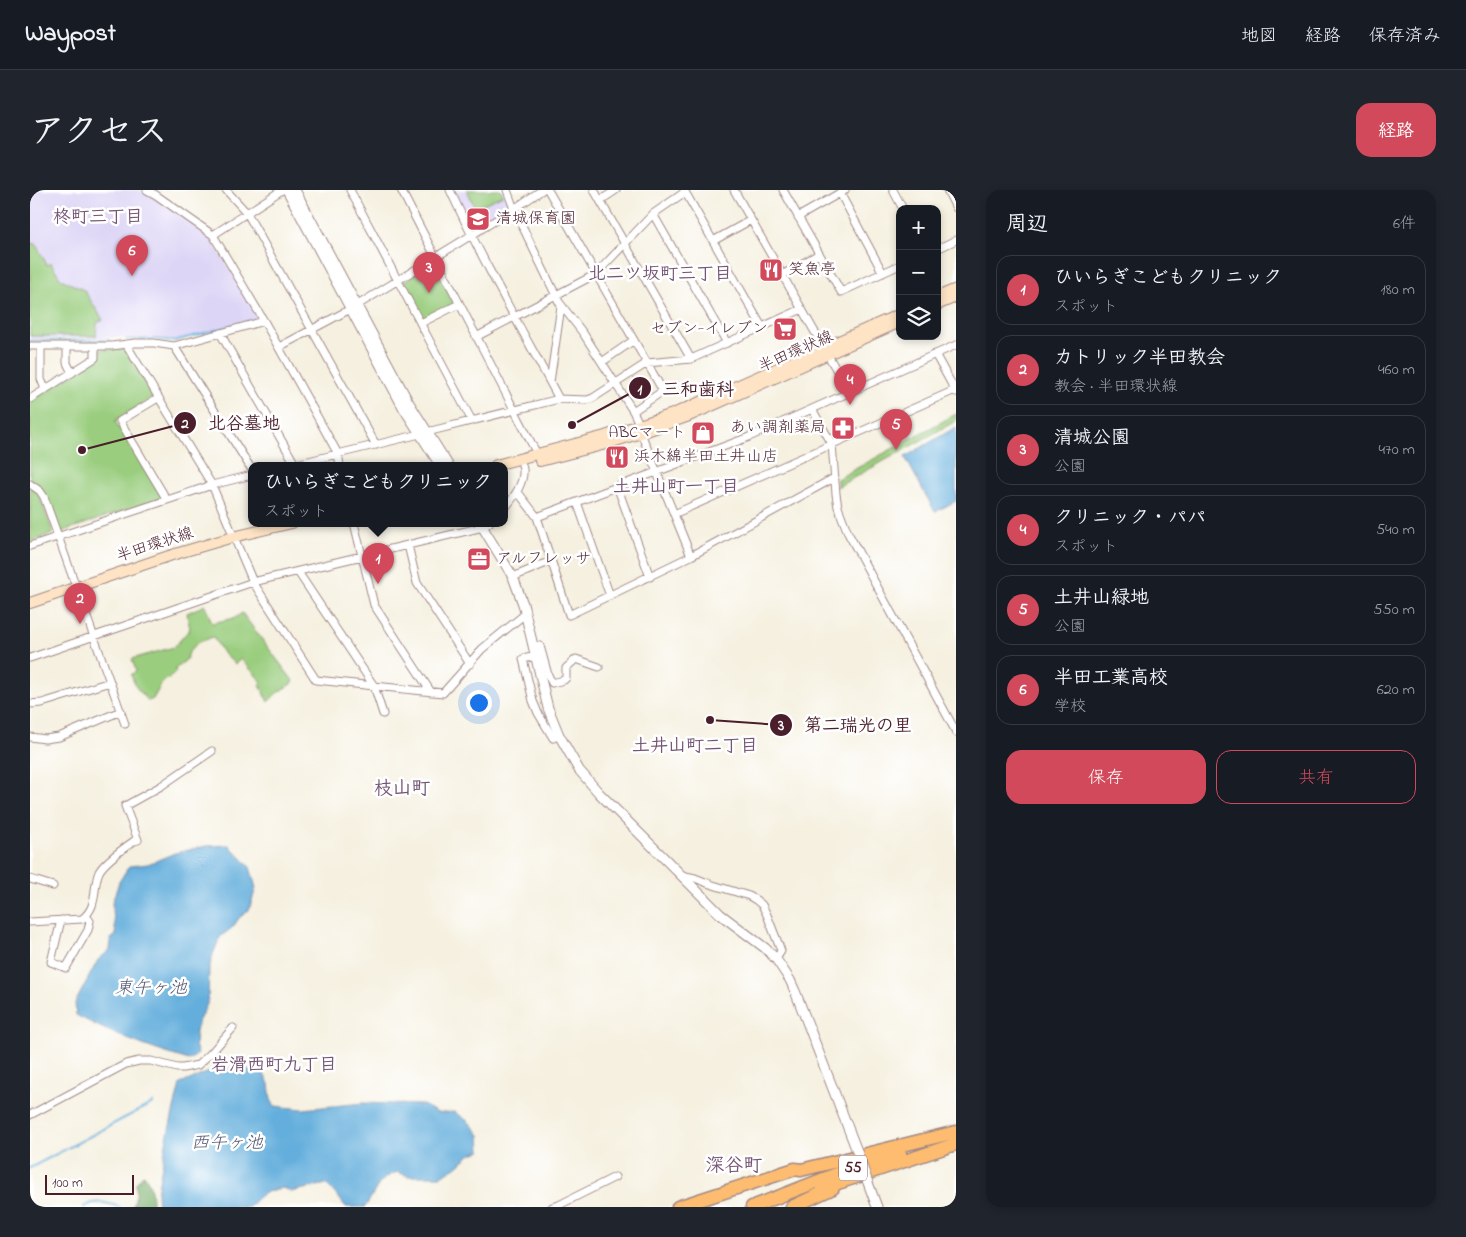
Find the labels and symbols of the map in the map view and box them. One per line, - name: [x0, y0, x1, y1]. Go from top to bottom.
- district label: 柊町三丁目: [53, 205, 143, 231]
- school or university icon: 清城保育園: [465, 206, 491, 232]
- place label: 清城保育園: [496, 207, 576, 231]
- pin: 6: [116, 235, 148, 276]
- pin: 3: [413, 252, 445, 293]
- restaurant icon: 笑魚亭: [758, 257, 784, 283]
- place label: 笑魚亭: [788, 258, 836, 282]
- district label: 北二ツ坂町三丁目: [588, 262, 732, 288]
- supermarket icon: セブン-イレブン: [772, 316, 798, 342]
- place label: セブン-イレブン: [650, 317, 768, 341]
- street label: 半田環状線: [755, 325, 837, 379]
- pin: 4: [834, 364, 866, 405]
- callout: 三和歯科: [627, 372, 744, 405]
- text: 三和歯科: [662, 378, 734, 404]
- text: 1: [638, 379, 643, 401]
- callout: 北谷墓地: [173, 406, 290, 439]
- pin: 5: [880, 409, 912, 450]
- text: 北谷墓地: [208, 412, 280, 438]
- text: 2: [180, 413, 189, 435]
- pharmacy icon: あい調剤薬局: [830, 415, 856, 441]
- place label: あい調剤薬局: [730, 416, 826, 440]
- shop icon: ABCマート: [690, 420, 716, 446]
- place label: ABCマート: [609, 421, 686, 445]
- restaurant icon: 浜木綿半田土井山店: [604, 444, 630, 470]
- place label: 浜木綿半田土井山店: [634, 445, 778, 469]
- district label: 土井山町一丁目: [613, 475, 739, 501]
- street label: 半田環状線: [113, 521, 197, 569]
- pin: 1: [362, 543, 394, 584]
- office icon: アルフレッサ: [466, 546, 492, 572]
- place label: アルフレッサ: [496, 547, 591, 571]
- pin: 2: [64, 583, 96, 624]
- your location: [466, 690, 492, 716]
- callout: 第二瑞光の里: [769, 709, 922, 742]
- text: 第二瑞光の里: [804, 714, 912, 740]
- text: 3: [777, 715, 784, 737]
- district label: 土井山町二丁目: [632, 734, 758, 760]
- district label: 枝山町: [373, 776, 431, 803]
- water label: 東午ヶ池: [115, 976, 188, 1002]
- district label: 岩滑西町九丁目: [211, 1053, 337, 1079]
- water label: 西午ヶ池: [191, 1131, 264, 1157]
- district label: 深谷町: [705, 1153, 763, 1180]
- road number: 55: [839, 1156, 867, 1180]
- scale bar: [45, 1172, 134, 1195]

